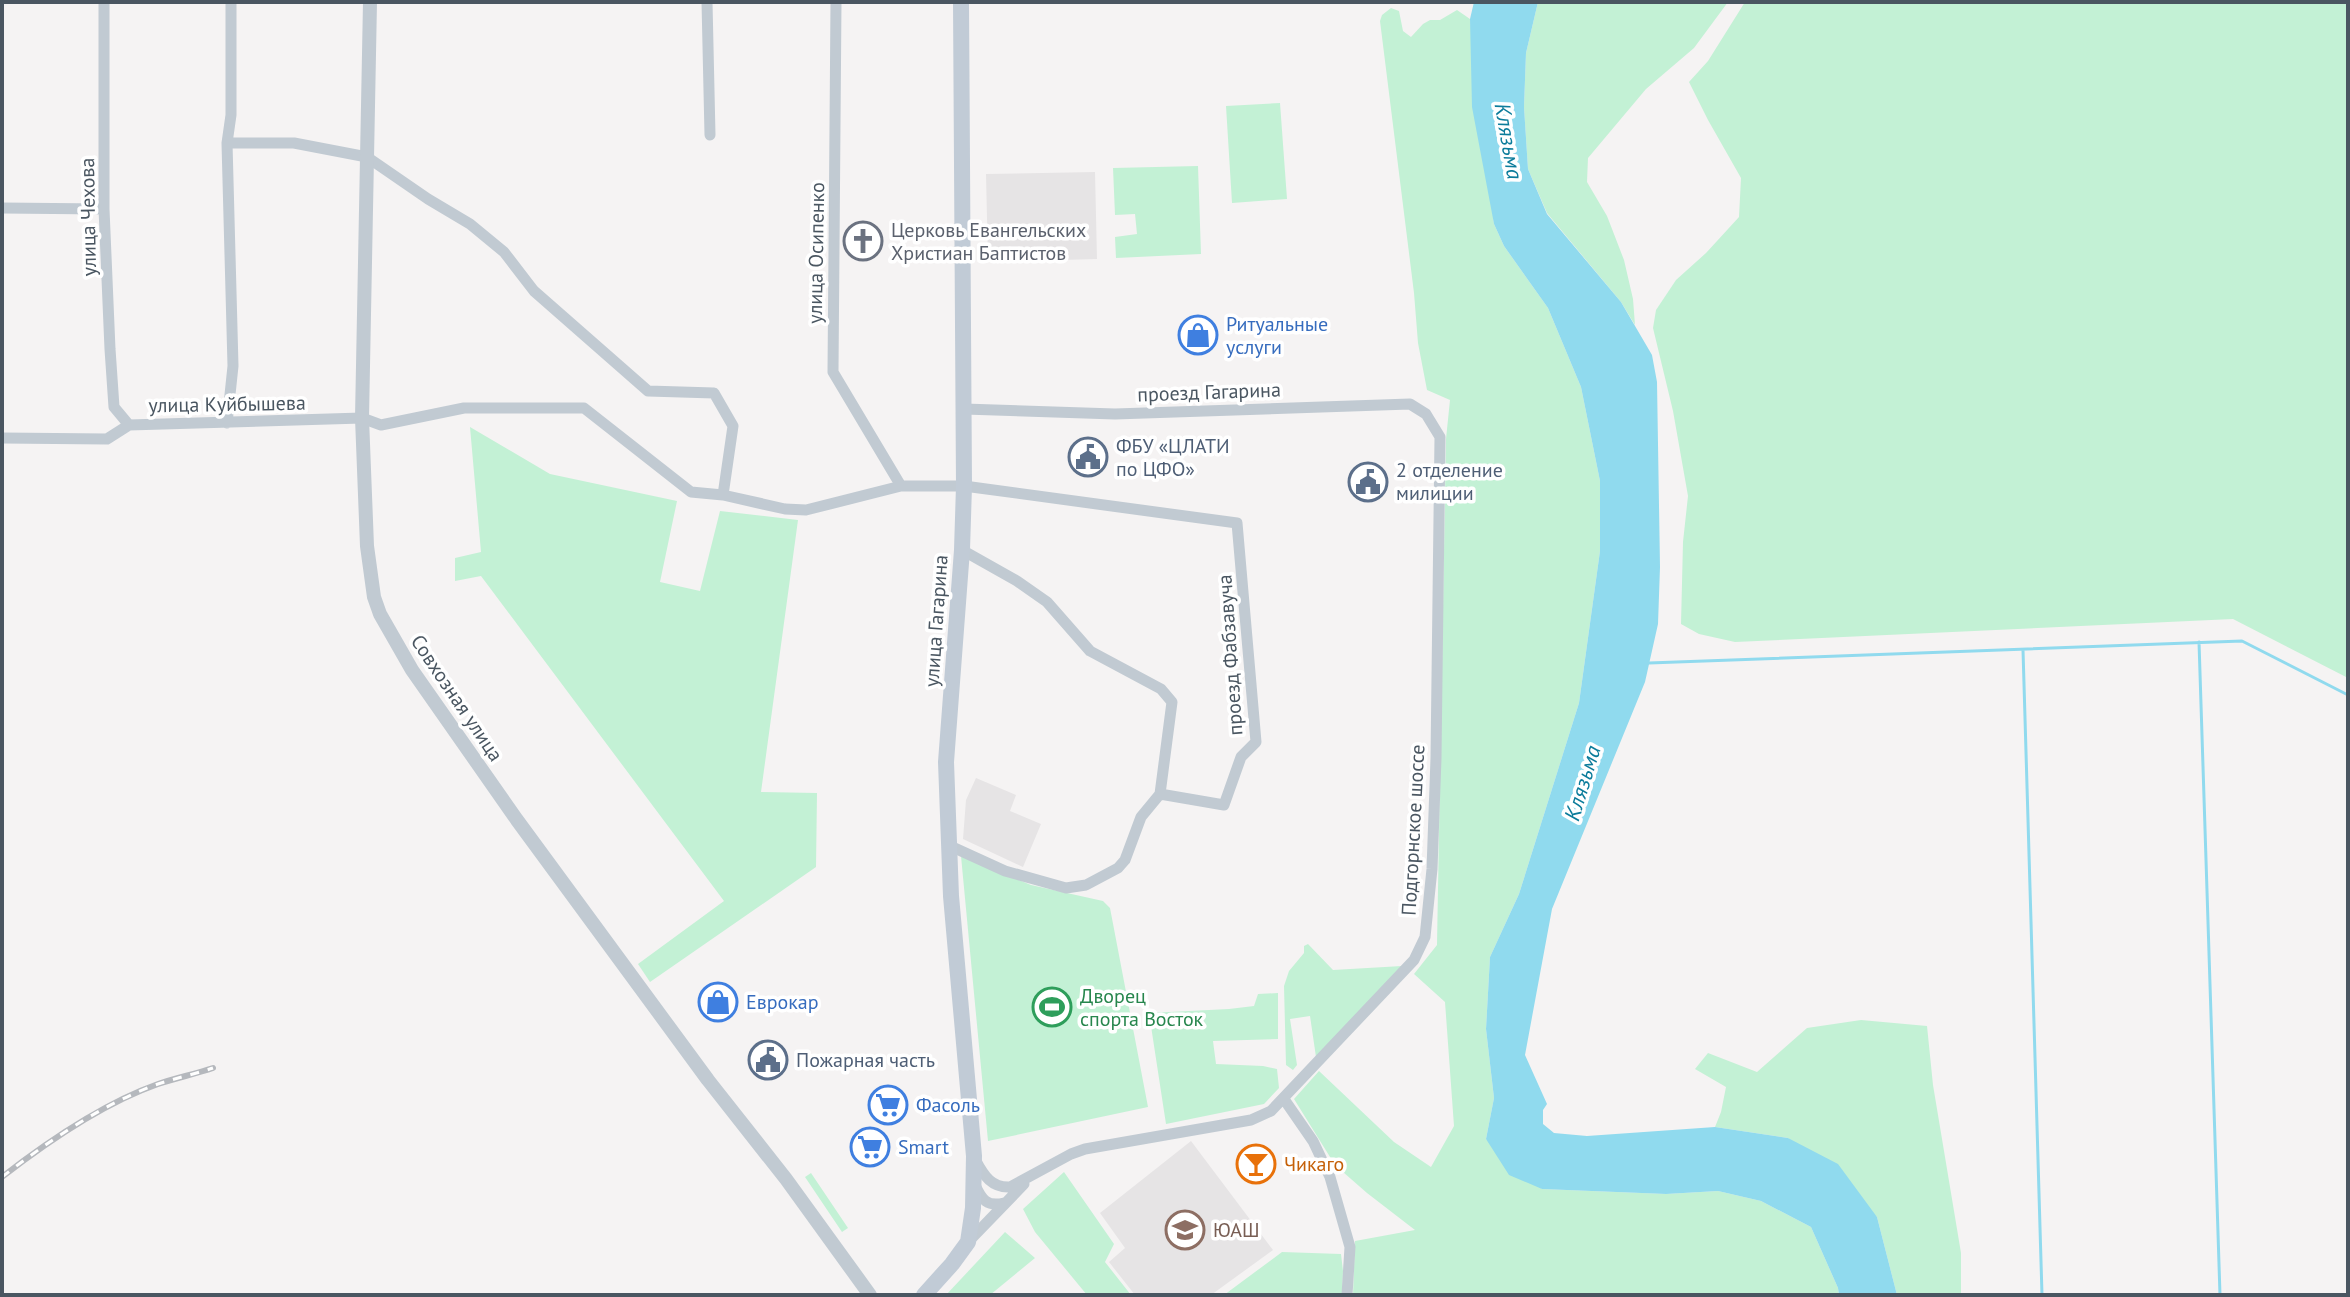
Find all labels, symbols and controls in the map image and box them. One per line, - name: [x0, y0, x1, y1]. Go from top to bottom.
- water label: Клязьма: [1489, 101, 1530, 182]
- street label: улица Чехова: [74, 158, 102, 276]
- street label: улица Осипенко: [802, 182, 830, 324]
- place label: Церковь Евангельских Христиан Баптистов: [891, 217, 1086, 266]
- church icon: Церковь Евангельских Христиан Баптистов: [842, 220, 884, 262]
- place label: Ритуальные услуги: [1226, 311, 1328, 360]
- shop icon: Ритуальные услуги: [1177, 314, 1219, 356]
- street label: проезд Гагарина: [1137, 377, 1281, 407]
- street label: улица Куйбышева: [148, 390, 306, 418]
- place label: ФБУ «ЦЛАТИ по ЦФО»: [1116, 433, 1230, 482]
- public building icon: ФБУ «ЦЛАТИ по ЦФО»: [1067, 436, 1109, 478]
- place label: 2 отделение милиции: [1396, 457, 1503, 506]
- public building icon: 2 отделение милиции: [1347, 461, 1389, 503]
- street label: улица Гагарина: [918, 554, 954, 688]
- street label: проезд Фабзавуча: [1211, 574, 1249, 736]
- street label: Совхозная улица: [405, 630, 509, 766]
- water label: Клязьма: [1557, 742, 1607, 824]
- street label: Подгорнское шоссе: [1396, 744, 1430, 916]
- shop icon: Еврокар: [697, 981, 739, 1023]
- place label: Дворец спорта Восток: [1080, 983, 1204, 1032]
- sports icon: Дворец спорта Восток: [1031, 986, 1073, 1028]
- place label: Еврокар: [746, 989, 819, 1015]
- public building icon: Пожарная часть: [747, 1039, 789, 1081]
- place label: Пожарная часть: [796, 1047, 935, 1073]
- supermarket icon: Фасоль: [867, 1084, 909, 1126]
- place label: Фасоль: [916, 1092, 980, 1118]
- supermarket icon: Smart: [849, 1126, 891, 1168]
- place label: Smart: [898, 1134, 949, 1160]
- bar icon: Чикаго: [1235, 1143, 1277, 1185]
- place label: Чикаго: [1284, 1151, 1344, 1177]
- school or university icon: ЮАШ: [1164, 1209, 1206, 1251]
- place label: ЮАШ: [1213, 1217, 1260, 1243]

